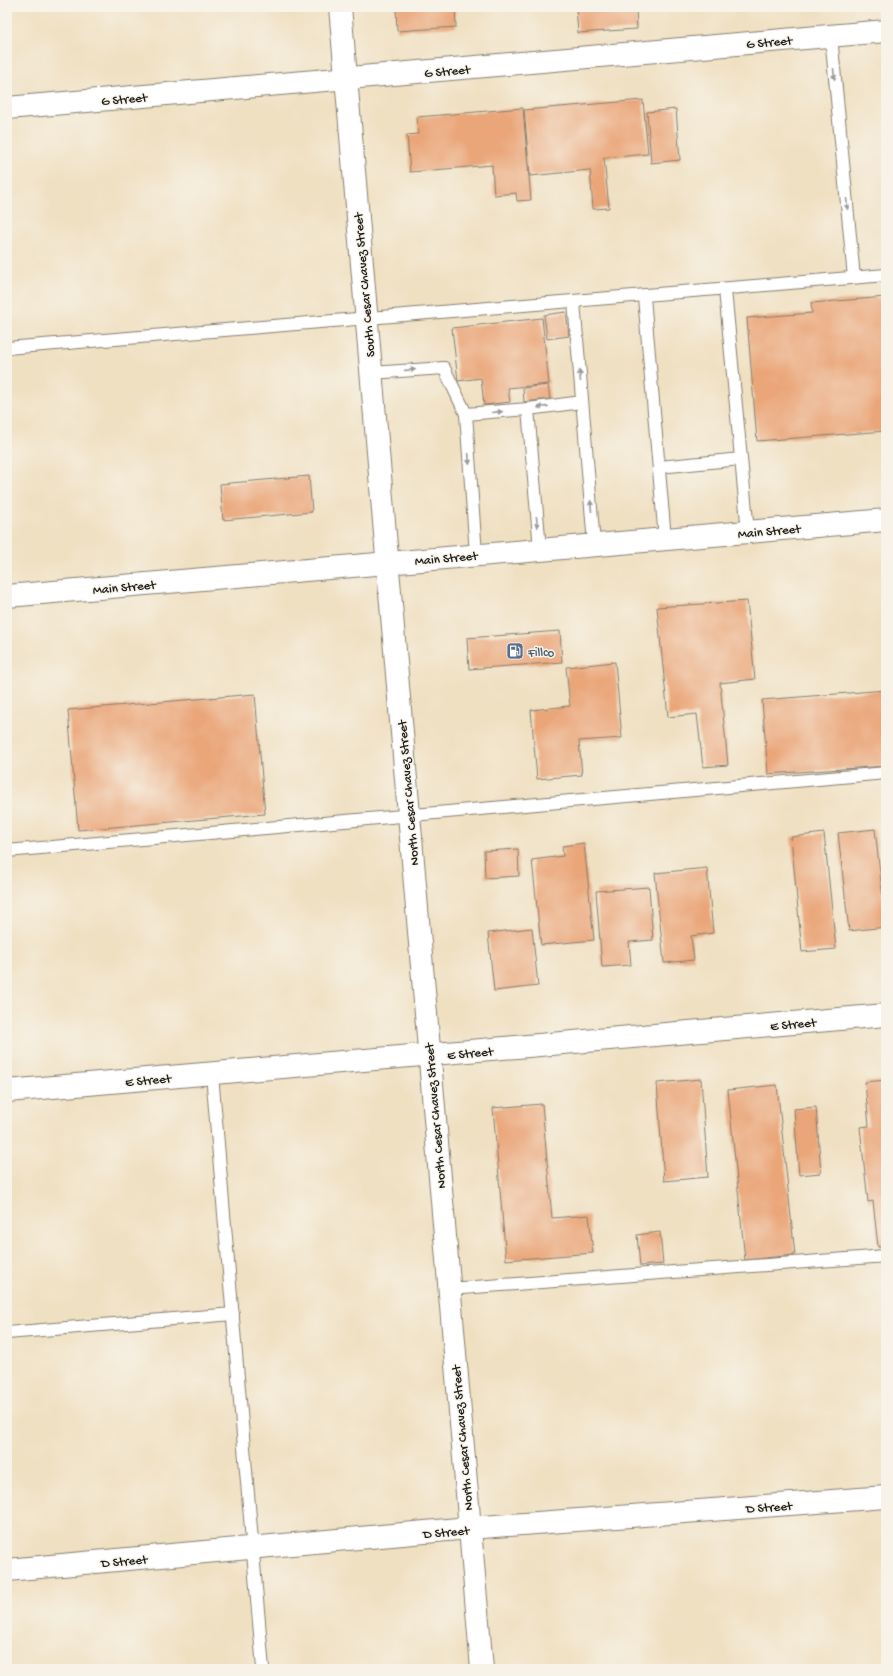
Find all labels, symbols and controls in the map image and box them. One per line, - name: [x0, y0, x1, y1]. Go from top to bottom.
- street label: G Street: [746, 34, 794, 53]
- street label: G Street: [424, 63, 472, 82]
- one-way arrow: [831, 68, 838, 80]
- street label: G Street: [101, 91, 149, 110]
- one-way arrow: [843, 198, 850, 210]
- street label: South Cesar Chavez Street: [352, 210, 379, 358]
- one-way arrow: [404, 367, 416, 374]
- one-way arrow: [577, 370, 583, 382]
- one-way arrow: [537, 403, 550, 410]
- one-way arrow: [491, 408, 503, 415]
- one-way arrow: [465, 452, 472, 465]
- one-way arrow: [587, 499, 594, 512]
- one-way arrow: [534, 516, 540, 528]
- street label: Main Street: [737, 522, 803, 543]
- street label: Main Street: [414, 549, 480, 570]
- street label: Main Street: [92, 578, 158, 599]
- fuel station icon: Fillco: [505, 641, 525, 661]
- place label: Fillco: [527, 646, 555, 661]
- street label: North Cesar Chavez Street: [396, 718, 423, 866]
- street label: E Street: [770, 1016, 818, 1035]
- street label: North Cesar Chavez Street: [423, 1041, 450, 1189]
- street label: E Street: [447, 1045, 495, 1064]
- street label: E Street: [125, 1072, 173, 1091]
- street label: North Cesar Chavez Street: [450, 1363, 477, 1511]
- street label: D Street: [745, 1499, 794, 1518]
- street label: D Street: [422, 1524, 472, 1543]
- street label: D Street: [100, 1553, 150, 1572]

